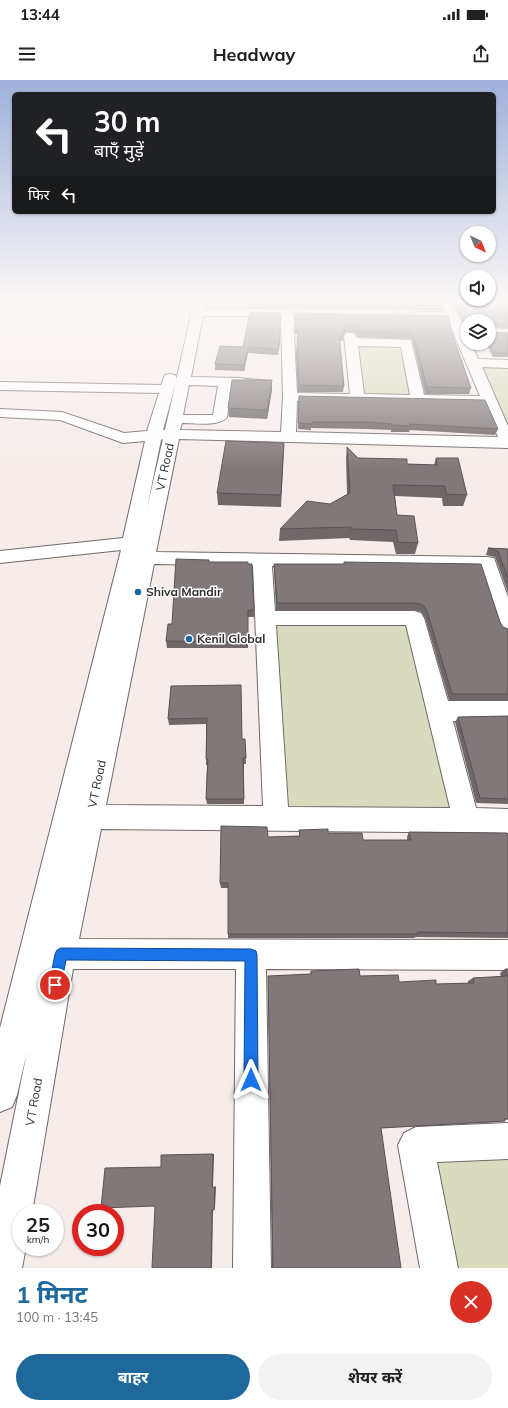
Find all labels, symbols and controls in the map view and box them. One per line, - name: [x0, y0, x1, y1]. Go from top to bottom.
- text: 13:44: [20, 5, 60, 24]
- icon: menu: [16, 43, 38, 65]
- text: Headway: [213, 43, 295, 66]
- icon: share: [470, 43, 492, 65]
- text: 30 m: [94, 104, 160, 139]
- icon: left: [28, 108, 80, 160]
- text: बाएँ मुड़ें: [94, 139, 144, 162]
- icon: left: [58, 184, 80, 206]
- text: फिर: [28, 185, 50, 204]
- north arrow: [460, 226, 496, 262]
- map controls: [460, 226, 496, 350]
- button: sound: [460, 270, 496, 306]
- button: layers: [460, 314, 496, 350]
- street label: VT Road: [152, 442, 177, 492]
- place label: Shiva Mandir: [146, 584, 222, 599]
- marker: Shiva Mandir: [133, 587, 143, 597]
- place label: Kenil Global: [197, 631, 265, 646]
- marker: Kenil Global: [184, 634, 194, 644]
- street label: VT Road: [84, 759, 109, 809]
- pin: [38, 968, 72, 1002]
- icon: arrive: [44, 974, 66, 996]
- position arrow: [230, 1059, 272, 1101]
- street label: VT Road: [22, 1077, 45, 1127]
- speed limit sign: 30: [72, 1204, 124, 1256]
- text: 25: [26, 1212, 50, 1237]
- text: km/h: [27, 1233, 49, 1246]
- text: 1 मिनट: [16, 1279, 87, 1309]
- button: close: [450, 1281, 492, 1323]
- text: 100 m · 13:45: [16, 1309, 98, 1325]
- button: बाहर: [16, 1354, 250, 1400]
- button: शेयर करें: [258, 1354, 492, 1400]

